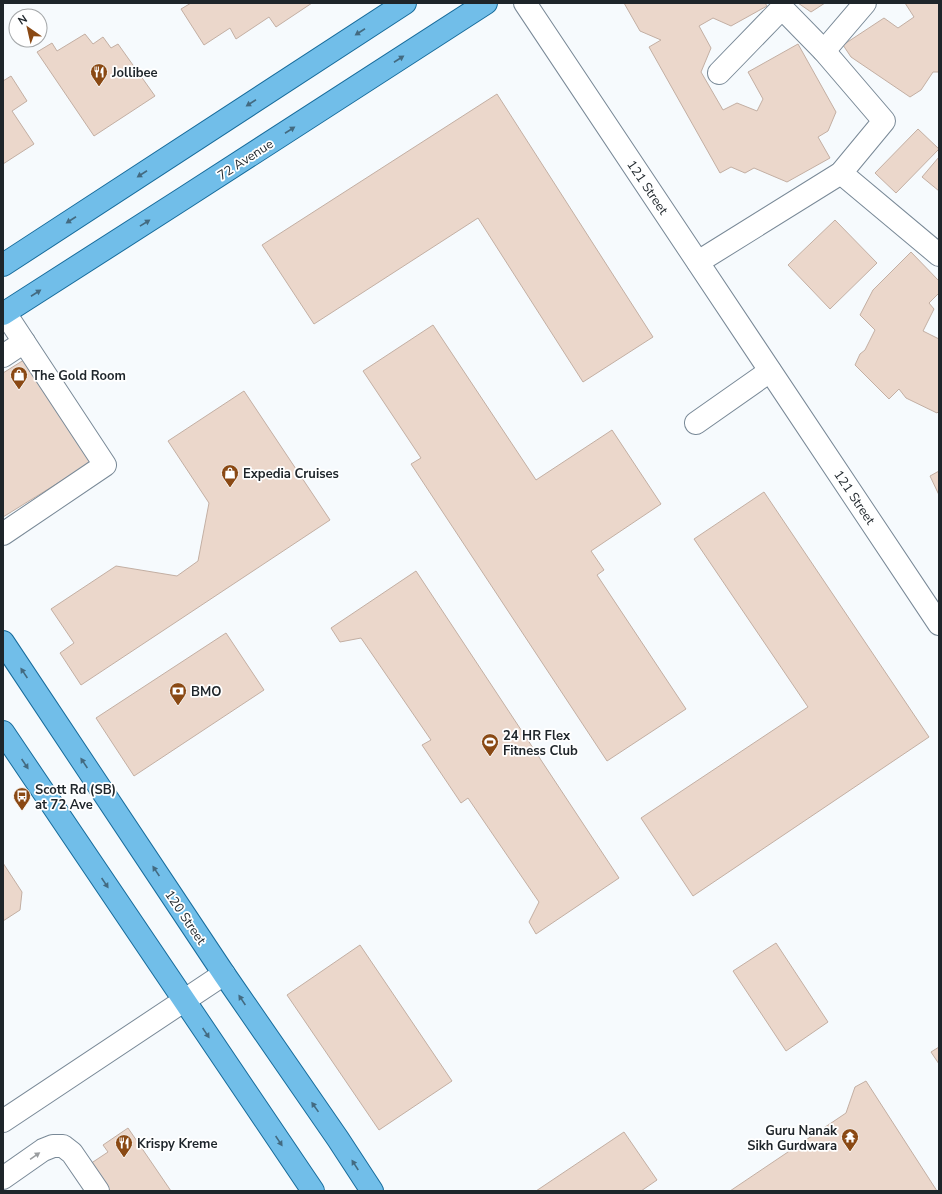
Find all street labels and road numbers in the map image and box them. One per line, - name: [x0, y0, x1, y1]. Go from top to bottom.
- street label: 72 Avenue: [214, 135, 277, 185]
- street label: 121 Street: [622, 157, 672, 219]
- street label: 121 Street: [829, 467, 879, 529]
- street label: 120 Street: [160, 887, 210, 949]

